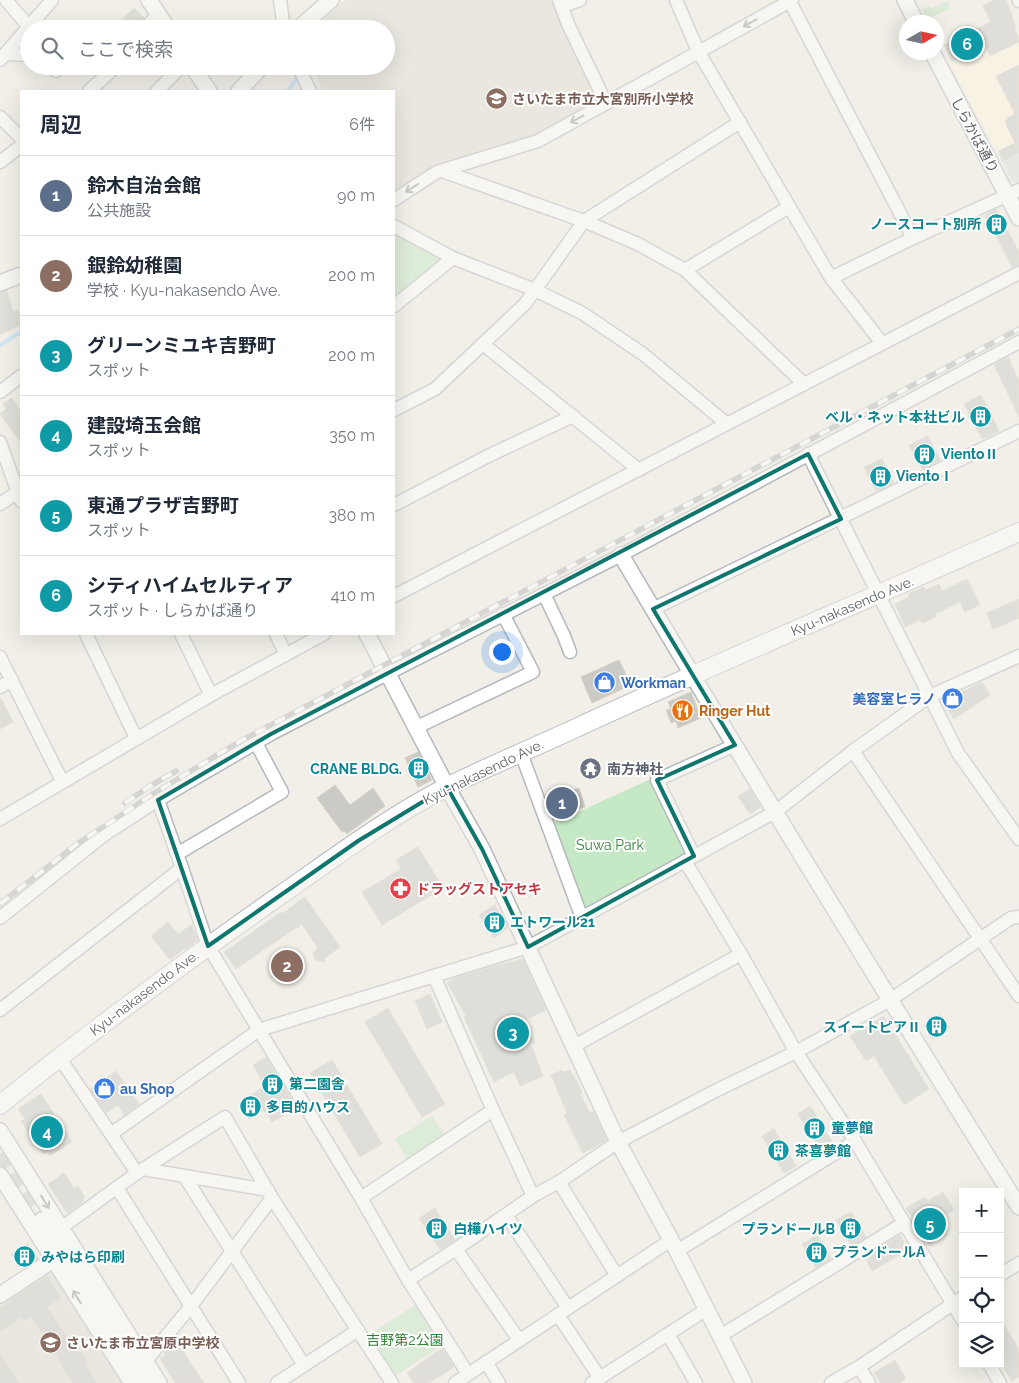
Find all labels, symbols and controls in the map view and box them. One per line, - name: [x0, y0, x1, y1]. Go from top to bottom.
- north arrow: [899, 15, 944, 60]
- one-way arrow: [743, 19, 757, 29]
- search box: [20, 20, 395, 75]
- pin: 6: [951, 25, 983, 63]
- icon: search: [38, 34, 66, 62]
- text: ここで検索: [78, 38, 173, 60]
- school or university icon: さいたま市立大宮別所小学校: [484, 87, 508, 111]
- place label: さいたま市立大宮別所小学校: [512, 91, 694, 107]
- street label: しらかば通り: [948, 94, 1002, 176]
- text: 周辺: [40, 112, 82, 137]
- text: 6件: [349, 115, 375, 134]
- one-way arrow: [570, 115, 584, 125]
- text: 鈴木自治会館: [87, 174, 201, 196]
- one-way arrow: [405, 183, 419, 193]
- text: 1: [52, 186, 60, 205]
- text: 90 m: [337, 186, 375, 205]
- text: 公共施設: [87, 201, 151, 220]
- building icon: ノースコート別所: [985, 212, 1009, 236]
- place label: ノースコート別所: [870, 216, 981, 232]
- text: 銀鈴幼稚園: [87, 254, 182, 276]
- text: 2: [51, 266, 61, 285]
- text: 200 m: [328, 266, 375, 285]
- text: 学校 · Kyu-nakasendo Ave.: [87, 281, 281, 300]
- text: グリーンミユキ吉野町: [87, 334, 276, 356]
- text: 3: [52, 346, 60, 365]
- text: 200 m: [328, 346, 375, 365]
- text: スポット: [87, 361, 151, 380]
- building icon: ベル・ネット本社ビル: [969, 405, 993, 429]
- place label: ベル・ネット本社ビル: [825, 409, 965, 425]
- text: 建設埼玉会館: [87, 414, 201, 436]
- text: 4: [51, 426, 61, 445]
- text: 350 m: [329, 426, 375, 445]
- text: スポット: [87, 441, 151, 460]
- building icon: VientoⅡ: [913, 442, 937, 466]
- place label: VientoⅡ: [941, 446, 999, 462]
- building icon: VientoⅠ: [868, 464, 892, 488]
- place label: VientoⅠ: [896, 468, 954, 484]
- text: 東通プラザ吉野町: [87, 494, 239, 516]
- text: 5: [52, 506, 60, 525]
- text: 380 m: [328, 506, 375, 525]
- text: スポット: [87, 521, 151, 540]
- street label: Kyu-nakasendo Ave.: [788, 573, 916, 639]
- text: シティハイムセルティア: [87, 574, 293, 596]
- text: 6: [51, 586, 61, 605]
- text: 410 m: [331, 586, 375, 605]
- text: スポット · しらかば通り: [87, 601, 258, 620]
- your location: [489, 639, 515, 665]
- shop icon: Workman: [593, 671, 617, 695]
- place label: Workman: [621, 675, 686, 691]
- shop icon: 美容室ヒラノ: [940, 687, 964, 711]
- place label: 美容室ヒラノ: [852, 691, 936, 707]
- restaurant icon: Ringer Hut: [671, 699, 695, 723]
- place label: Ringer Hut: [699, 703, 771, 719]
- street label: Kyu-nakasendo Ave.: [420, 736, 546, 808]
- building icon: CRANE BLDG.: [406, 757, 430, 781]
- temple icon: 南方神社: [579, 757, 603, 781]
- place label: CRANE BLDG.: [310, 761, 402, 777]
- place label: 南方神社: [607, 761, 663, 777]
- pin: 1: [546, 784, 578, 822]
- park label: Suwa Park: [576, 837, 644, 853]
- pharmacy icon: ドラッグストアセキ: [388, 877, 412, 901]
- place label: ドラッグストアセキ: [416, 881, 542, 897]
- building icon: エトワール21: [482, 910, 506, 934]
- place label: エトワール21: [510, 914, 595, 930]
- street label: Kyu-nakasendo Ave.: [87, 947, 201, 1039]
- pin: 2: [271, 947, 303, 985]
- pin: 3: [497, 1014, 529, 1052]
- building icon: スイートピアⅡ: [925, 1015, 949, 1039]
- place label: スイートピアⅡ: [823, 1019, 921, 1035]
- building icon: 第二園舎: [261, 1072, 285, 1096]
- place label: 第二園舎: [289, 1076, 345, 1092]
- shop icon: au Shop: [92, 1077, 116, 1101]
- place label: au Shop: [120, 1081, 175, 1097]
- building icon: 多目的ハウス: [238, 1095, 262, 1119]
- place label: 多目的ハウス: [266, 1099, 350, 1115]
- pin: 4: [31, 1113, 63, 1151]
- building icon: 童夢館: [803, 1116, 827, 1140]
- place label: 童夢館: [831, 1120, 873, 1136]
- building icon: 茶喜夢館: [767, 1139, 791, 1163]
- place label: 茶喜夢館: [795, 1143, 851, 1159]
- map controls: [959, 1188, 1004, 1368]
- button: +: [959, 1188, 1004, 1233]
- one-way arrow: [40, 1195, 50, 1209]
- pin: 5: [914, 1205, 946, 1243]
- building icon: 白樺ハイツ: [425, 1217, 449, 1241]
- building icon: プランドールB: [839, 1217, 863, 1241]
- place label: 白樺ハイツ: [453, 1221, 523, 1237]
- place label: プランドールB: [741, 1221, 835, 1237]
- button: −: [959, 1233, 1004, 1278]
- building icon: プランドールA: [804, 1240, 828, 1264]
- place label: プランドールA: [832, 1244, 926, 1260]
- building icon: みやはら印刷: [13, 1245, 37, 1269]
- place label: みやはら印刷: [41, 1249, 125, 1265]
- button: locate: [959, 1278, 1004, 1323]
- one-way arrow: [72, 1291, 82, 1305]
- button: layers: [959, 1323, 1004, 1368]
- school or university icon: さいたま市立宮原中学校: [38, 1331, 62, 1355]
- park label: 吉野第2公園: [366, 1332, 444, 1348]
- place label: さいたま市立宮原中学校: [66, 1335, 220, 1351]

